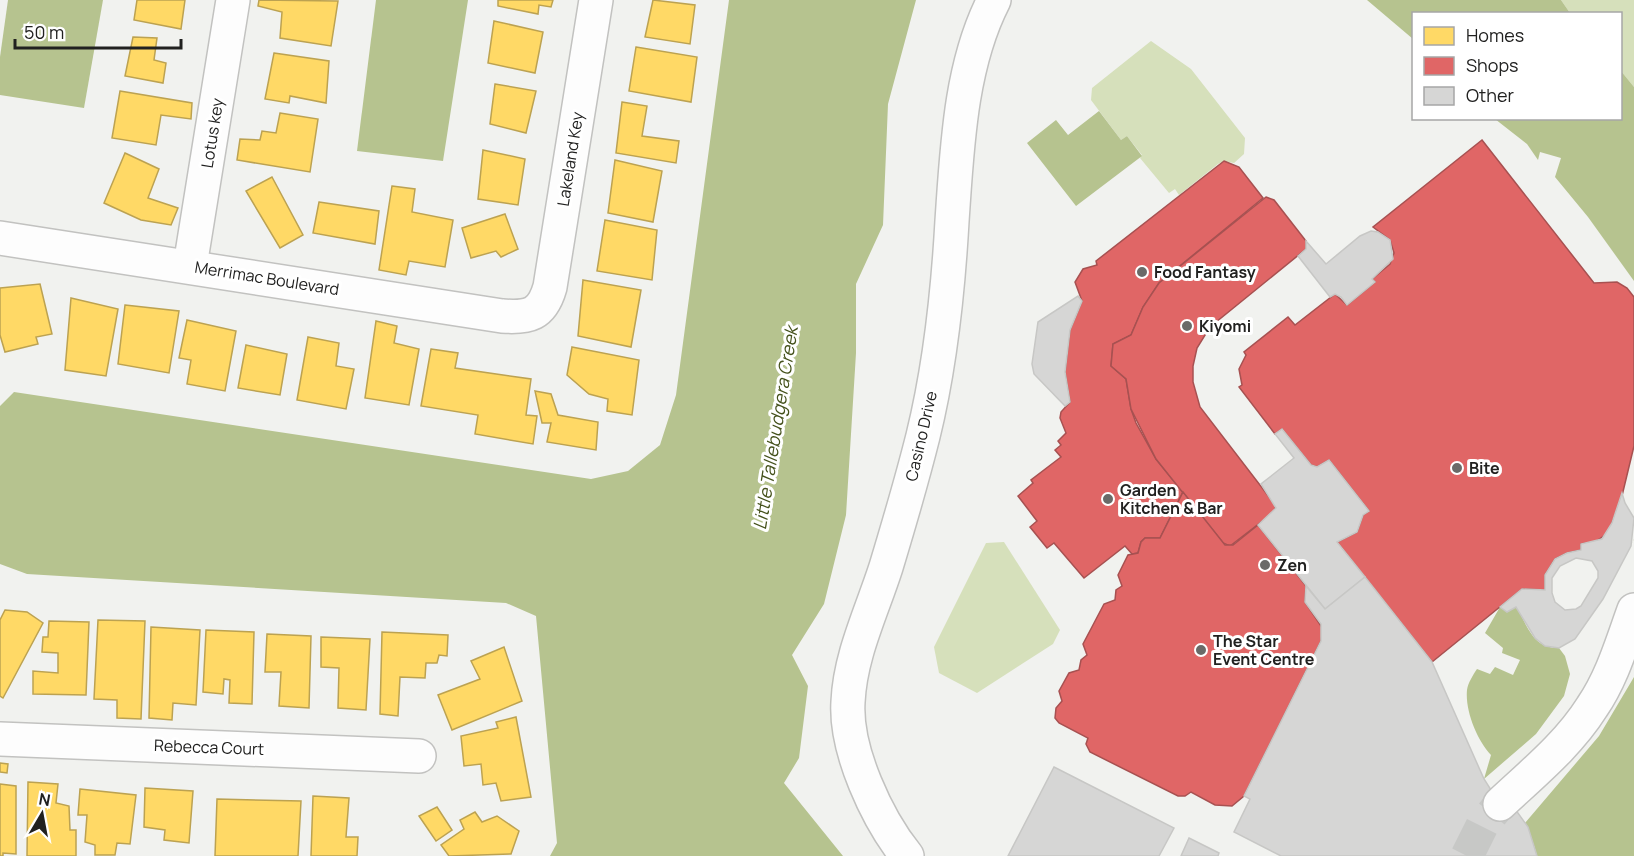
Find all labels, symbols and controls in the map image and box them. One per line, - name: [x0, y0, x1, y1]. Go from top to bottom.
- scale bar: [15, 12, 182, 50]
- legend: [1412, 12, 1622, 120]
- text: 50 m: [24, 20, 64, 44]
- text: Homes: [1466, 23, 1524, 47]
- text: Shops: [1466, 53, 1518, 77]
- text: Other: [1466, 83, 1514, 107]
- street label: Lotus key: [196, 96, 228, 170]
- street label: Lakeland Key: [552, 110, 588, 208]
- street label: Merrimac Boulevard: [193, 256, 341, 300]
- place label: Food Fantasy: [1154, 261, 1256, 283]
- marker: Food Fantasy: [1135, 265, 1149, 279]
- place label: Kiyomi: [1199, 315, 1251, 337]
- marker: Kiyomi: [1180, 319, 1194, 333]
- water label: Little Tallebudgera Creek: [747, 322, 803, 531]
- street label: Casino Drive: [900, 389, 942, 483]
- place label: Bite: [1469, 457, 1500, 479]
- marker: Bite: [1450, 461, 1464, 475]
- place label: Garden Kitchen & Bar: [1120, 479, 1223, 519]
- marker: Garden Kitchen & Bar: [1101, 492, 1115, 506]
- place label: Zen: [1277, 554, 1307, 576]
- marker: Zen: [1258, 558, 1272, 572]
- place label: The Star Event Centre: [1213, 630, 1315, 670]
- marker: The Star Event Centre: [1194, 643, 1208, 657]
- street label: Rebecca Court: [153, 734, 265, 760]
- north arrow: [12, 784, 72, 844]
- text: N: [37, 787, 52, 811]

